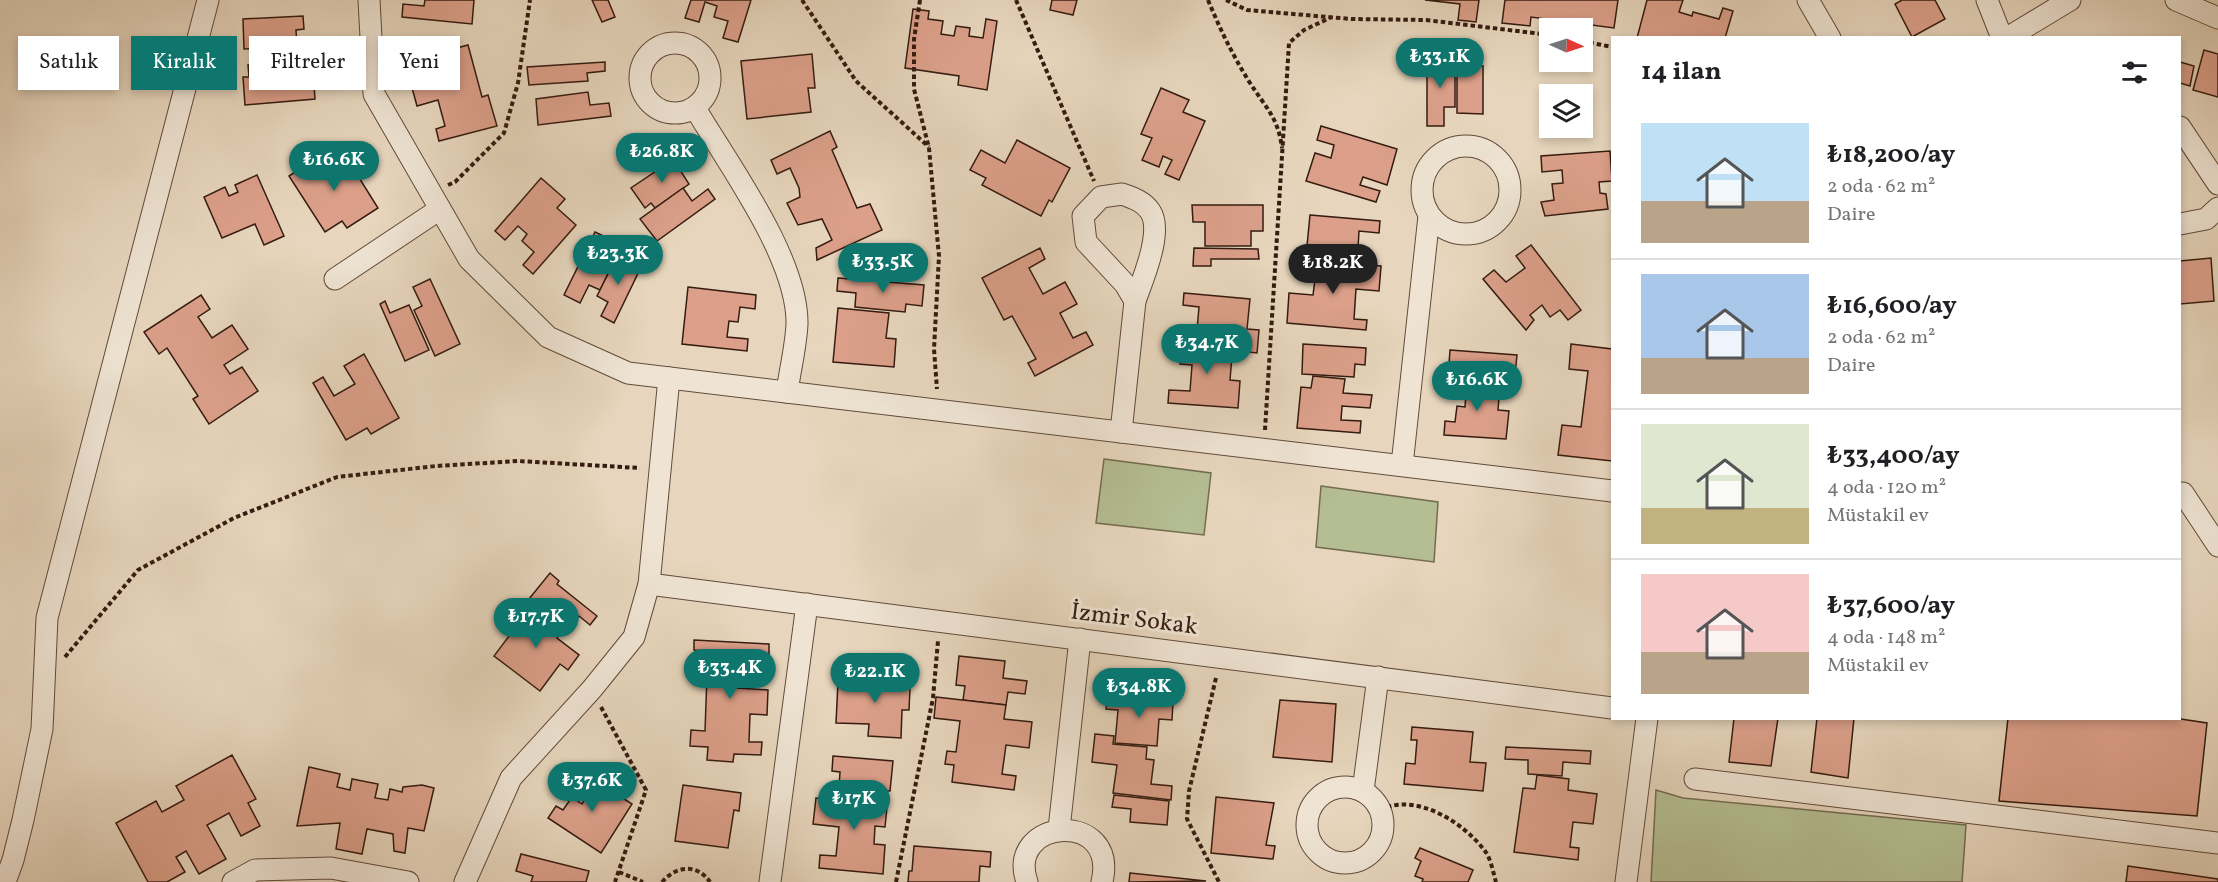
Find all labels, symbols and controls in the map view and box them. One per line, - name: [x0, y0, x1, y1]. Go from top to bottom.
- north arrow: [1539, 18, 1593, 72]
- map controls: [1539, 18, 1593, 138]
- chip: Satılık: [18, 36, 119, 90]
- chip: Kiralık: [131, 36, 237, 90]
- chip: Filtreler: [249, 36, 366, 90]
- chip: Yeni: [378, 36, 460, 90]
- pin: ₺33.1K: [1391, 38, 1489, 89]
- text: ₺33.1K: [1410, 43, 1470, 71]
- text: 14 ilan: [1641, 54, 1722, 90]
- icon: filters: [2118, 56, 2151, 89]
- button: layers: [1539, 84, 1593, 138]
- pin: ₺26.8K: [613, 133, 711, 184]
- text: ₺18,200/ay: [1827, 137, 1955, 173]
- text: ₺26.8K: [630, 138, 694, 166]
- pin: ₺16.6K: [285, 141, 383, 192]
- text: ₺16.6K: [303, 146, 365, 174]
- icon: home: [1689, 147, 1761, 219]
- text: 2 oda · 62 m²: [1827, 173, 1936, 201]
- text: Daire: [1827, 201, 1875, 229]
- pin: ₺23.3K: [569, 235, 667, 286]
- text: ₺23.3K: [587, 240, 649, 268]
- pin: ₺33.5K: [834, 243, 932, 294]
- pin: ₺18.2K: [1284, 244, 1382, 295]
- text: ₺33.5K: [852, 248, 914, 276]
- text: ₺18.2K: [1302, 249, 1364, 277]
- text: ₺16,600/ay: [1827, 288, 1957, 324]
- icon: home: [1689, 298, 1761, 370]
- pin: ₺34.7K: [1158, 324, 1256, 375]
- text: 2 oda · 62 m²: [1827, 324, 1936, 352]
- text: ₺34.7K: [1175, 329, 1239, 357]
- text: Daire: [1827, 352, 1875, 380]
- pin: ₺16.6K: [1428, 361, 1526, 412]
- text: ₺16.6K: [1446, 366, 1508, 394]
- text: ₺33,400/ay: [1827, 438, 1960, 474]
- icon: home: [1689, 448, 1761, 520]
- text: 4 oda · 120 m²: [1827, 474, 1946, 502]
- text: Müstakil ev: [1827, 502, 1929, 530]
- text: ₺37,600/ay: [1827, 588, 1955, 624]
- street label: İzmir Sokak: [1069, 595, 1199, 645]
- pin: ₺17.7K: [487, 598, 585, 649]
- icon: home: [1689, 598, 1761, 670]
- text: ₺17.7K: [508, 603, 564, 631]
- text: 4 oda · 148 m²: [1827, 624, 1945, 652]
- pin: ₺33.4K: [681, 649, 779, 700]
- text: Müstakil ev: [1827, 652, 1929, 680]
- pin: ₺22.1K: [826, 653, 924, 704]
- text: ₺33.4K: [698, 654, 762, 682]
- text: ₺22.1K: [845, 658, 905, 686]
- pin: ₺34.8K: [1090, 668, 1188, 719]
- text: ₺34.8K: [1106, 673, 1172, 701]
- pin: ₺37.6K: [543, 762, 641, 813]
- text: ₺37.6K: [562, 767, 622, 795]
- pin: ₺17K: [818, 780, 890, 831]
- text: ₺17K: [832, 785, 876, 813]

